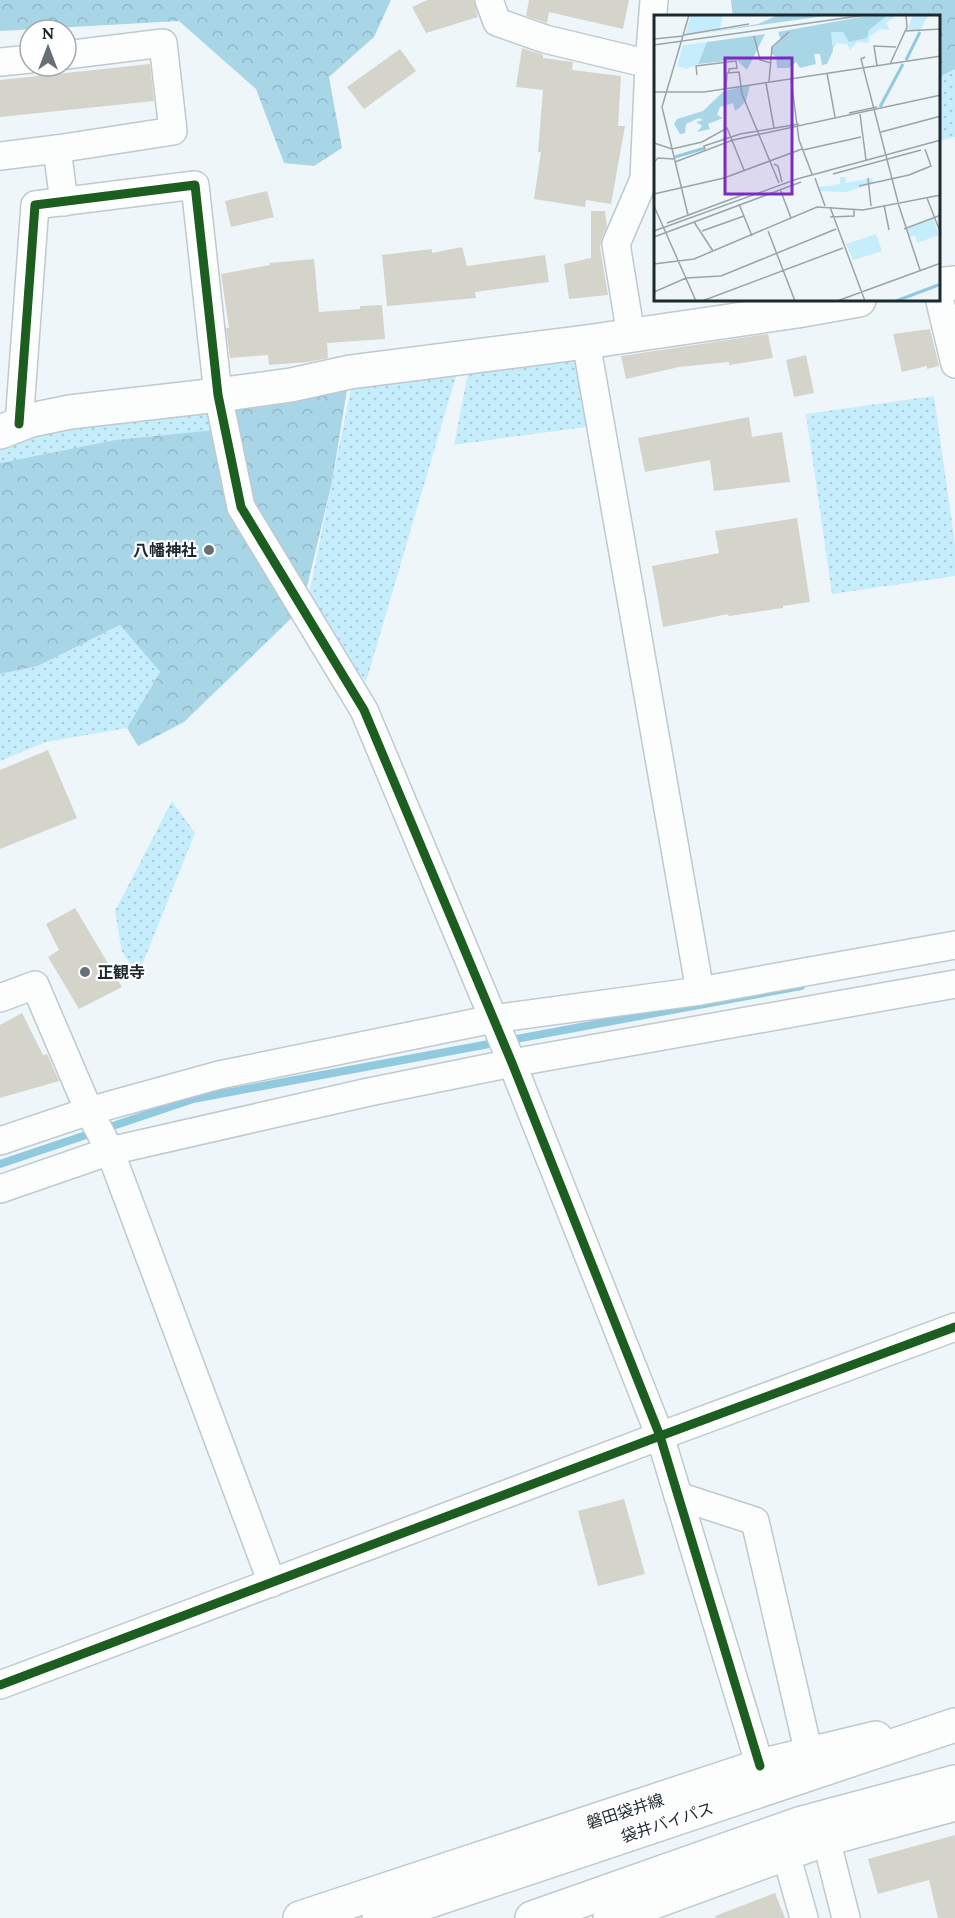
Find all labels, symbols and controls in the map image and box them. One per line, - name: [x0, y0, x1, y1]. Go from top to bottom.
- inset map: [654, 15, 940, 302]
- north arrow: [18, 18, 78, 78]
- text: N: [42, 23, 54, 43]
- place label: 八幡神社: [133, 540, 197, 560]
- marker: 八幡神社: [202, 543, 216, 557]
- place label: 正観寺: [97, 962, 145, 982]
- marker: 正観寺: [78, 965, 92, 979]
- street label: 磐田袋井線: [584, 1789, 666, 1833]
- street label: 袋井バイパス: [618, 1798, 716, 1846]

